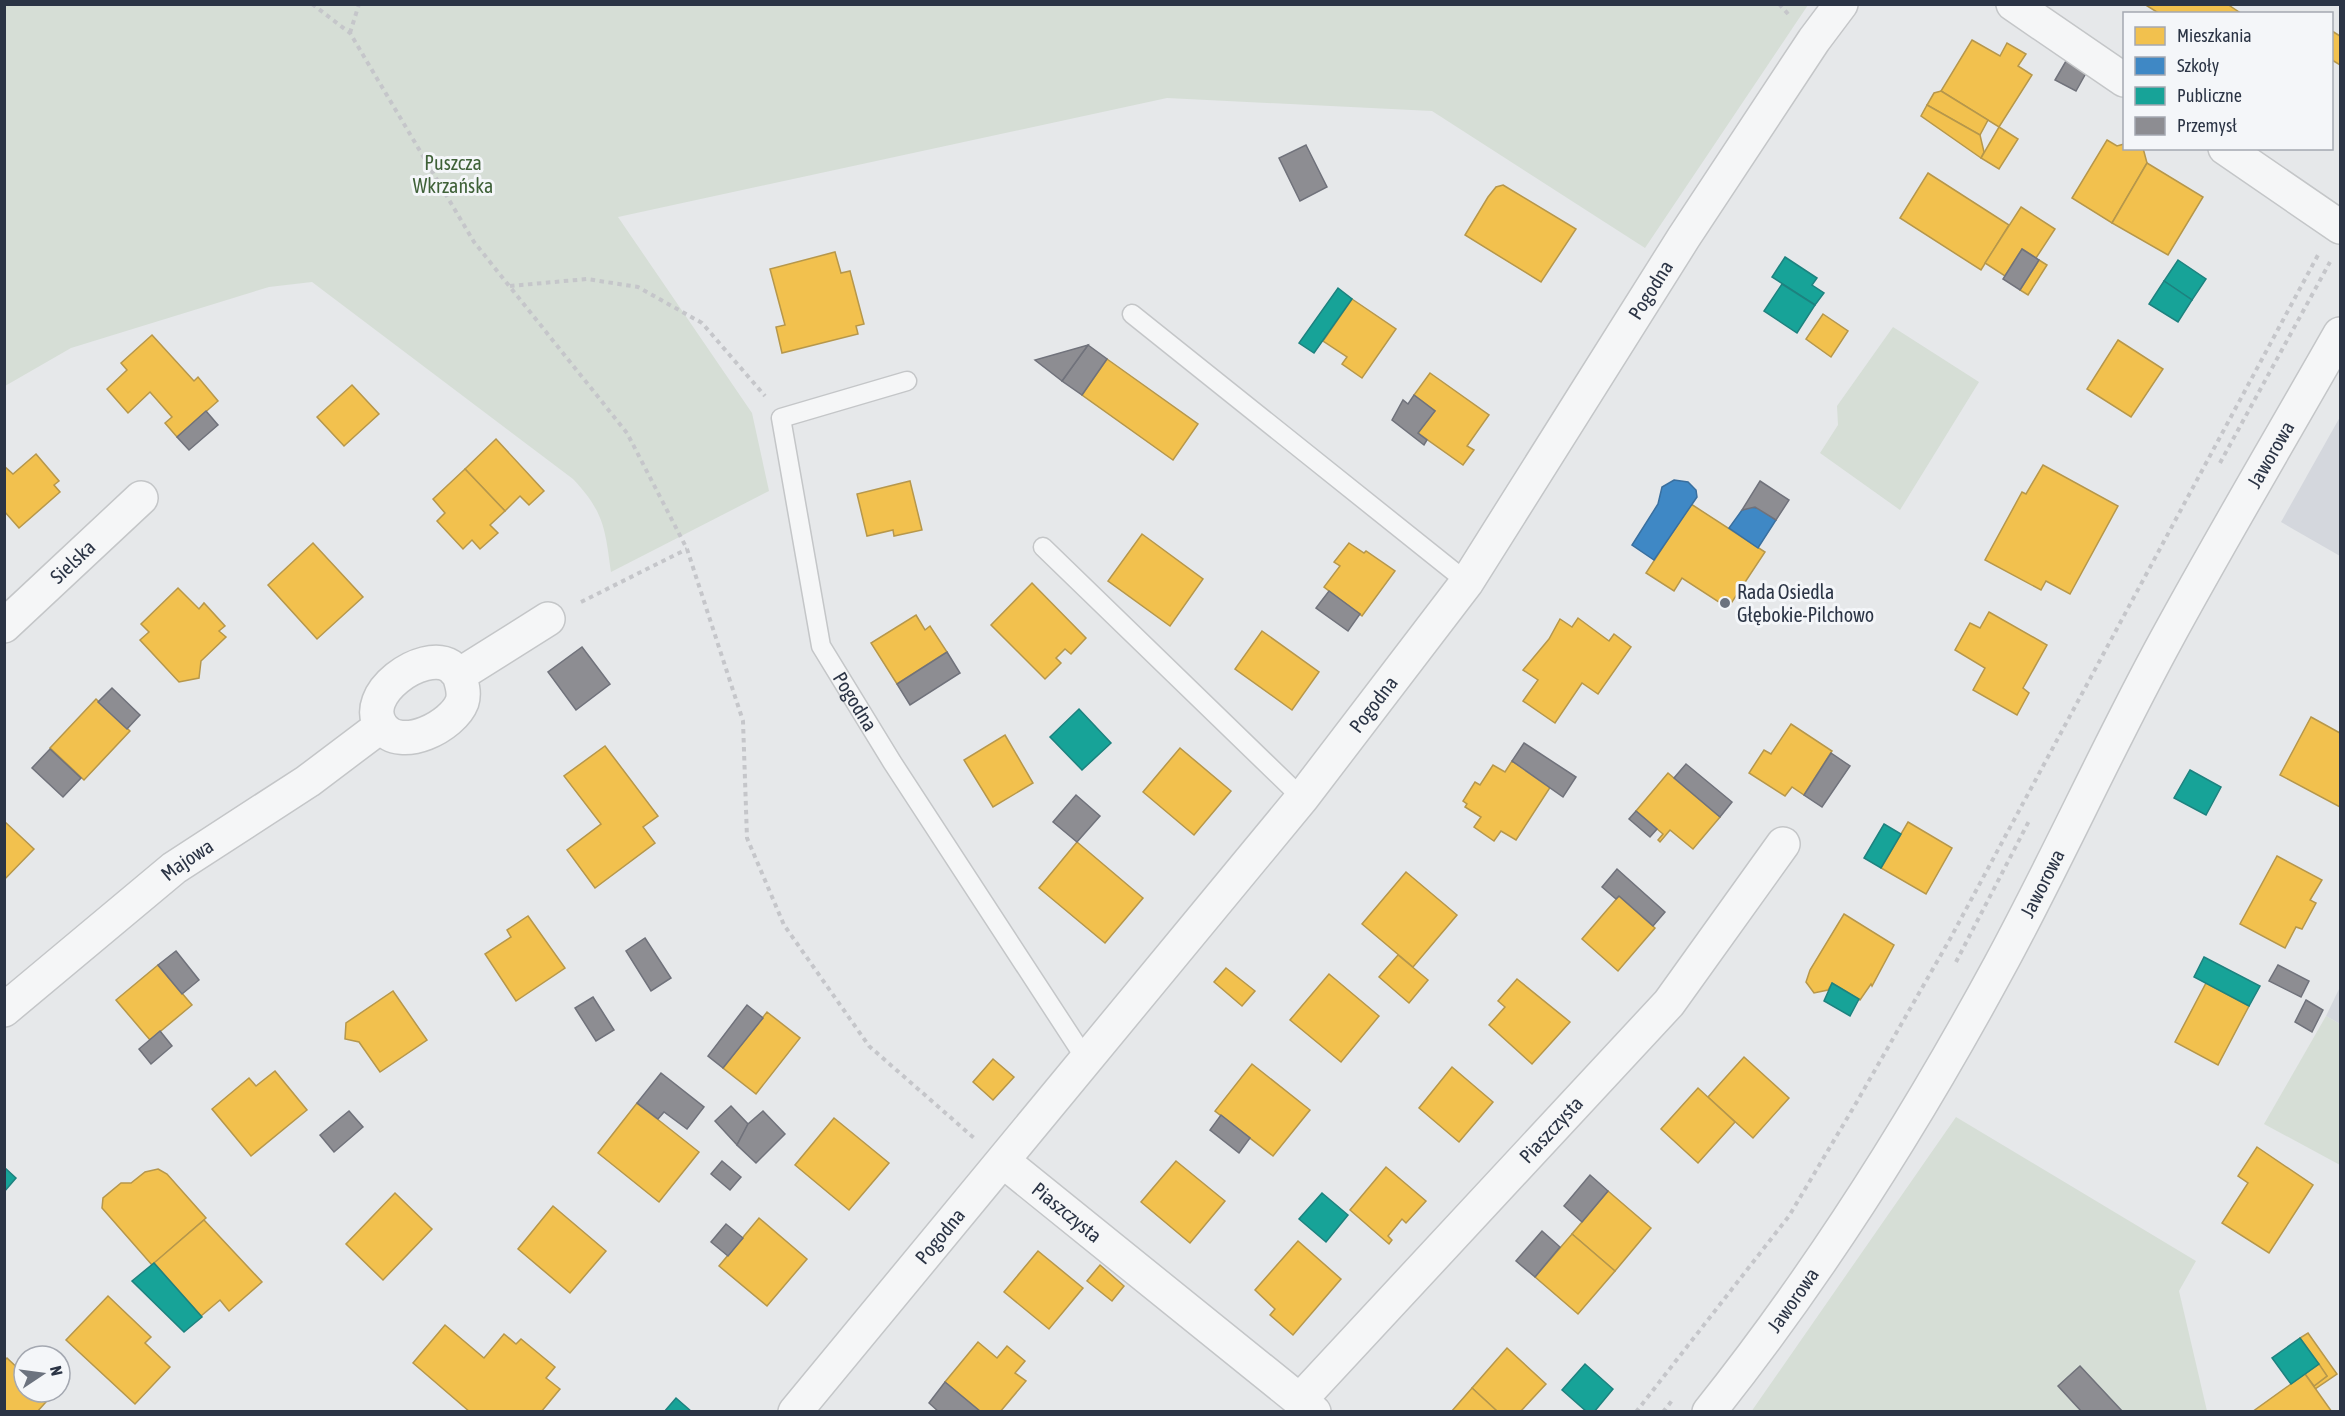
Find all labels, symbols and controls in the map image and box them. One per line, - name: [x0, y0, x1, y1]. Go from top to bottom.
- legend: [2123, 12, 2333, 150]
- text: Mieszkania: [2177, 25, 2252, 46]
- text: Szkoły: [2177, 55, 2219, 76]
- text: Publiczne: [2177, 85, 2242, 106]
- text: Przemysł: [2177, 115, 2237, 136]
- park label: Puszcza Wkrzańska: [413, 151, 493, 197]
- street label: Pogodna: [1623, 256, 1677, 323]
- street label: Jaworowa: [2242, 417, 2299, 492]
- street label: Sielska: [45, 535, 99, 588]
- place label: Rada Osiedla Głębokie-Pilchowo: [1737, 580, 1874, 626]
- marker: Rada Osiedla Głębokie-Pilchowo: [1718, 596, 1732, 610]
- street label: Pogodna: [829, 668, 882, 735]
- street label: Pogodna: [1344, 671, 1402, 737]
- street label: Majowa: [156, 834, 217, 885]
- street label: Jaworowa: [2015, 845, 2069, 921]
- street label: Piaszczysta: [1514, 1091, 1587, 1167]
- street label: Piaszczysta: [1028, 1177, 1106, 1247]
- street label: Pogodna: [910, 1203, 969, 1268]
- street label: Jaworowa: [1762, 1263, 1823, 1336]
- north arrow: [12, 1344, 72, 1404]
- text: N: [47, 1364, 66, 1377]

